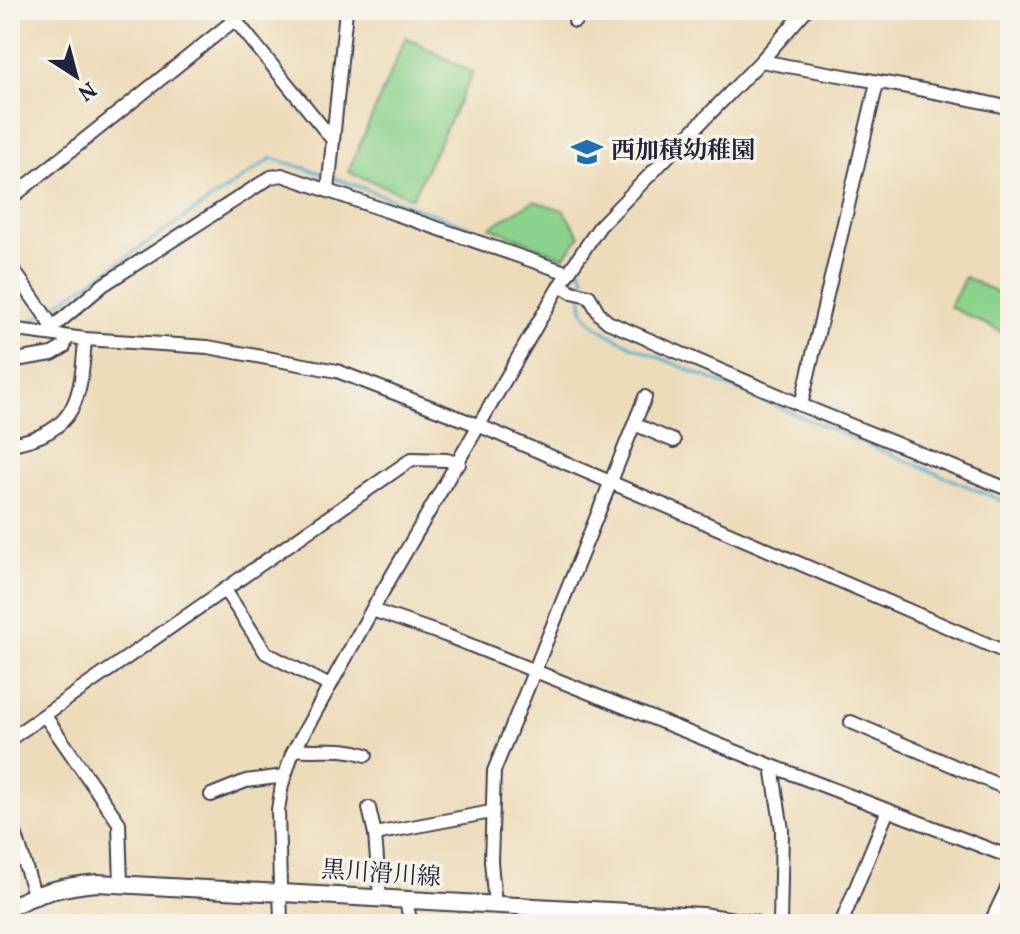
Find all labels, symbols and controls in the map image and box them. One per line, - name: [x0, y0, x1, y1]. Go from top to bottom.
- north arrow: [36, 36, 116, 116]
- text: N: [71, 73, 102, 107]
- school or university icon: 西加積幼稚園: [570, 135, 604, 169]
- place label: 西加積幼稚園: [611, 135, 755, 169]
- street label: 黒川滑川線: [320, 854, 442, 896]

